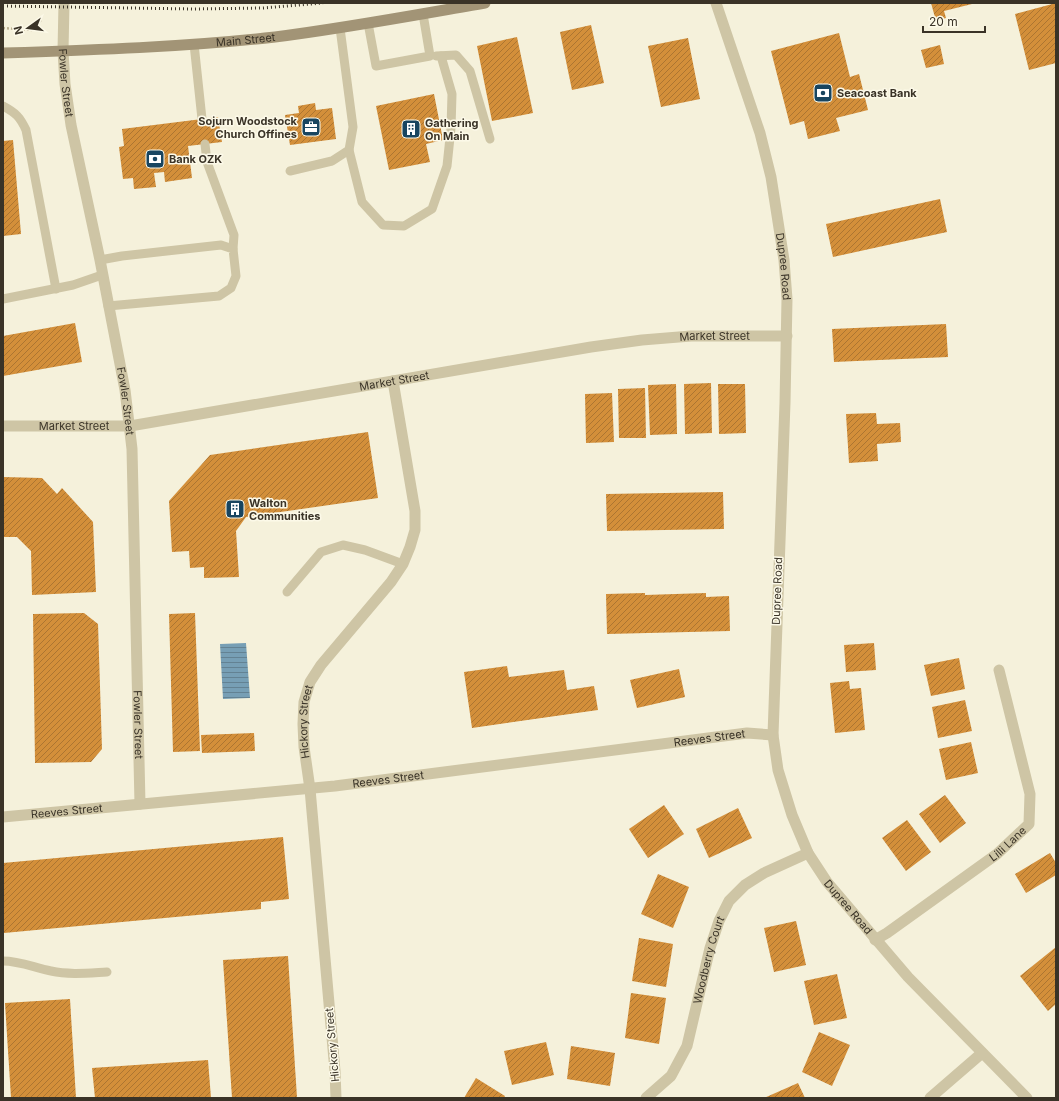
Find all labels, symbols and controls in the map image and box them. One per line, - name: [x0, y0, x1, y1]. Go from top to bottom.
- north arrow: [8, 8, 48, 48]
- scale bar: [923, 8, 985, 34]
- text: 20 m: [929, 14, 958, 29]
- text: N: [10, 25, 26, 36]
- street label: Main Street: [215, 30, 276, 50]
- street label: Fowler Street: [56, 48, 77, 118]
- bank icon: Seacoast Bank: [812, 82, 834, 104]
- place label: Seacoast Bank: [837, 86, 917, 100]
- place label: Sojurn Woodstock Church Offines: [198, 114, 298, 141]
- office icon: Sojurn Woodstock Church Offines: [300, 116, 322, 138]
- place label: Gathering On Main: [425, 116, 478, 143]
- building icon: Gathering On Main: [400, 118, 422, 140]
- bank icon: Bank OZK: [144, 148, 166, 170]
- place label: Bank OZK: [169, 152, 222, 166]
- street label: Dupree Road: [773, 232, 794, 301]
- street label: Market Street: [679, 329, 750, 344]
- street label: Fowler Street: [114, 366, 137, 436]
- street label: Market Street: [358, 368, 430, 394]
- street label: Market Street: [39, 419, 110, 433]
- place label: Walton Communities: [249, 496, 320, 523]
- building icon: Walton Communities: [224, 498, 246, 520]
- street label: Dupree Road: [769, 557, 785, 625]
- street label: Hickory Street: [296, 683, 316, 760]
- street label: Fowler Street: [130, 690, 146, 760]
- street label: Reeves Street: [673, 726, 746, 749]
- street label: Reeves Street: [352, 768, 425, 791]
- street label: Reeves Street: [30, 801, 104, 821]
- street label: Lilli Lane: [986, 823, 1029, 864]
- street label: Dupree Road: [821, 877, 875, 937]
- street label: Woodberry Court: [690, 913, 728, 1005]
- street label: Hickory Street: [322, 1007, 342, 1083]

